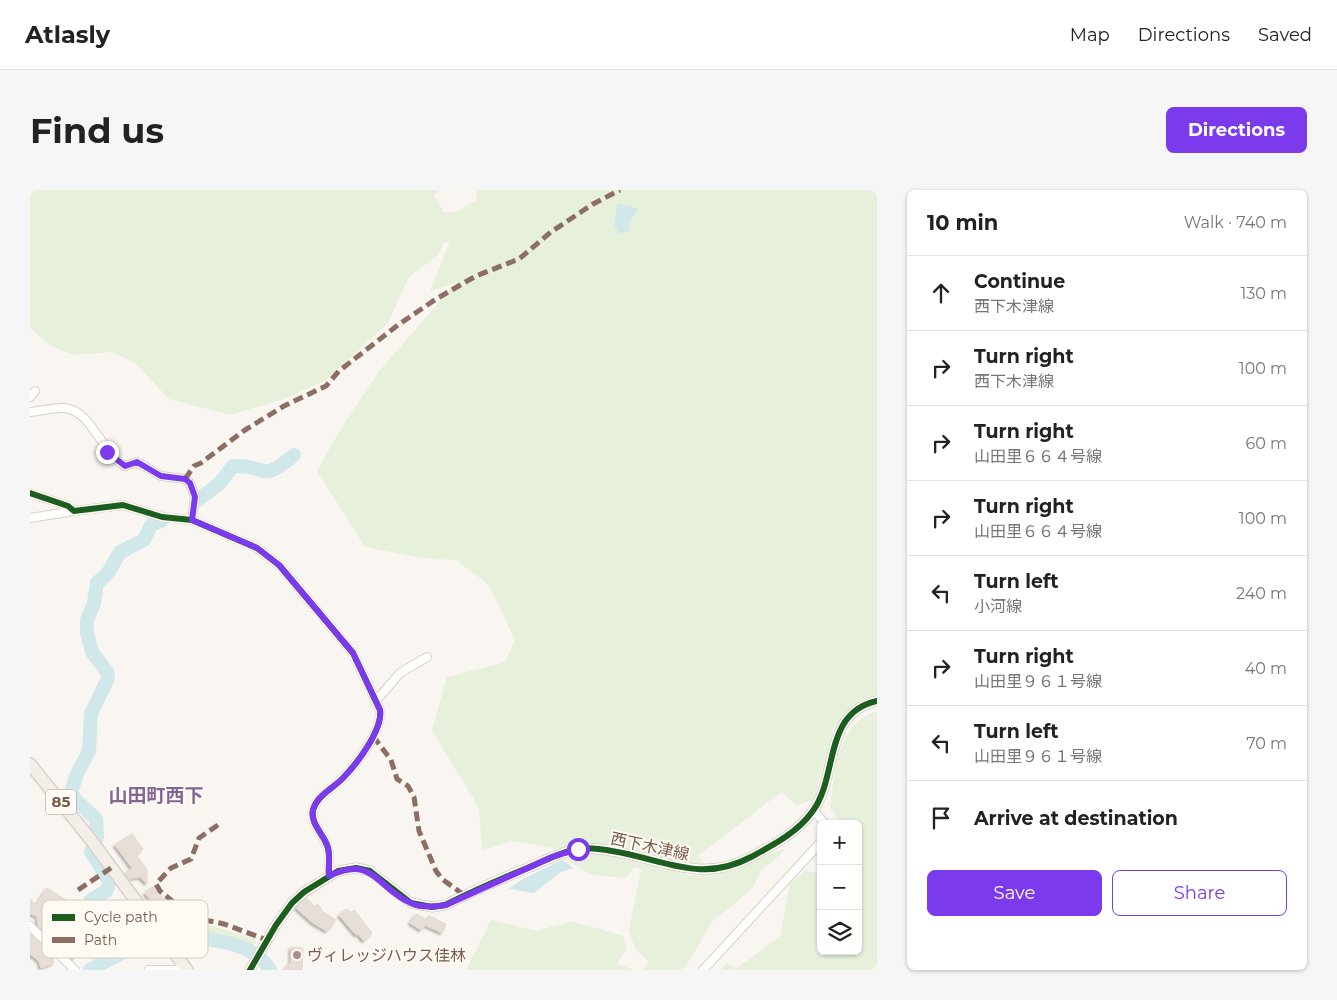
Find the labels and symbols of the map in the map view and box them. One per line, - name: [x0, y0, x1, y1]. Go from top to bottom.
- route end: [96, 441, 119, 464]
- district label: 山田町西下: [108, 784, 204, 807]
- road number: 85: [46, 790, 76, 814]
- street label: 西下木津線: [609, 829, 691, 864]
- route start: [567, 838, 590, 861]
- legend: [42, 900, 208, 958]
- text: Cycle path: [84, 908, 158, 926]
- text: Path: [84, 931, 117, 949]
- place label: ヴィレッジハウス佳林: [307, 946, 466, 965]
- marker: ヴィレッジハウス佳林: [291, 949, 303, 961]

